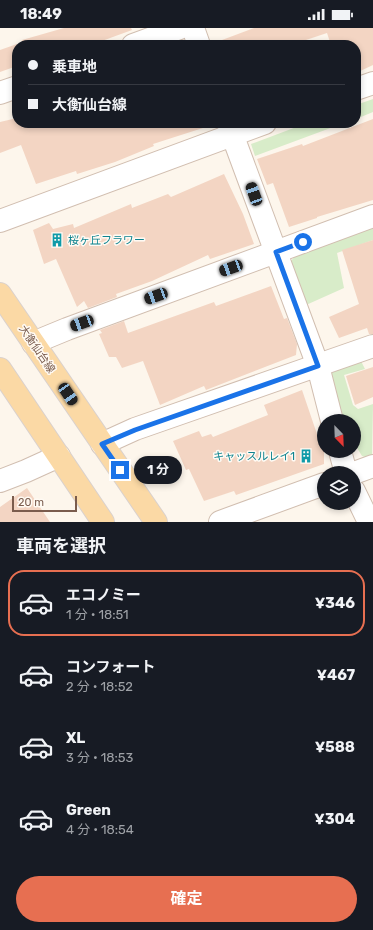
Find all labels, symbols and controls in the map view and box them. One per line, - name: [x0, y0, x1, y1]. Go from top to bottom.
- text: 18:49: [20, 5, 62, 23]
- text: 乗車地: [52, 58, 97, 76]
- text: 大衡仙台線: [52, 96, 127, 114]
- car: [244, 181, 264, 207]
- building icon: 桜ヶ丘フラワー: [49, 232, 65, 248]
- route start: [294, 233, 312, 251]
- place label: 桜ヶ丘フラワー: [68, 234, 145, 247]
- car: [218, 258, 244, 278]
- car: [143, 286, 169, 306]
- car: [69, 313, 95, 333]
- street label: 大衡仙台線: [16, 323, 58, 375]
- car: [56, 381, 80, 407]
- north arrow: [317, 414, 361, 458]
- map controls: [317, 414, 361, 510]
- building icon: キャッスルレイ1: [298, 448, 314, 464]
- place label: キャッスルレイ1: [213, 450, 295, 463]
- callout: 1 分: [134, 456, 182, 484]
- route end: [111, 461, 129, 479]
- text: 1 分: [147, 462, 169, 477]
- button: layers: [317, 466, 361, 510]
- scale bar: [12, 494, 77, 513]
- text: 20 m: [18, 496, 44, 509]
- text: 車両を選択: [16, 535, 106, 557]
- icon: car: [18, 585, 54, 621]
- text: エコノミー: [66, 586, 141, 604]
- text: ¥346: [315, 594, 355, 612]
- text: 1 分 · 18:51: [66, 607, 129, 622]
- icon: car: [18, 657, 54, 693]
- text: コンフォート: [66, 658, 156, 676]
- text: ¥467: [317, 666, 355, 684]
- text: 2 分 · 18:52: [66, 679, 133, 694]
- icon: car: [18, 729, 54, 765]
- text: XL: [66, 729, 85, 747]
- text: ¥588: [315, 738, 355, 756]
- text: 3 分 · 18:53: [66, 750, 133, 765]
- icon: car: [18, 801, 54, 837]
- text: Green: [66, 801, 111, 819]
- text: ¥304: [314, 810, 355, 828]
- text: 4 分 · 18:54: [66, 822, 134, 837]
- button: 確定: [16, 876, 357, 922]

